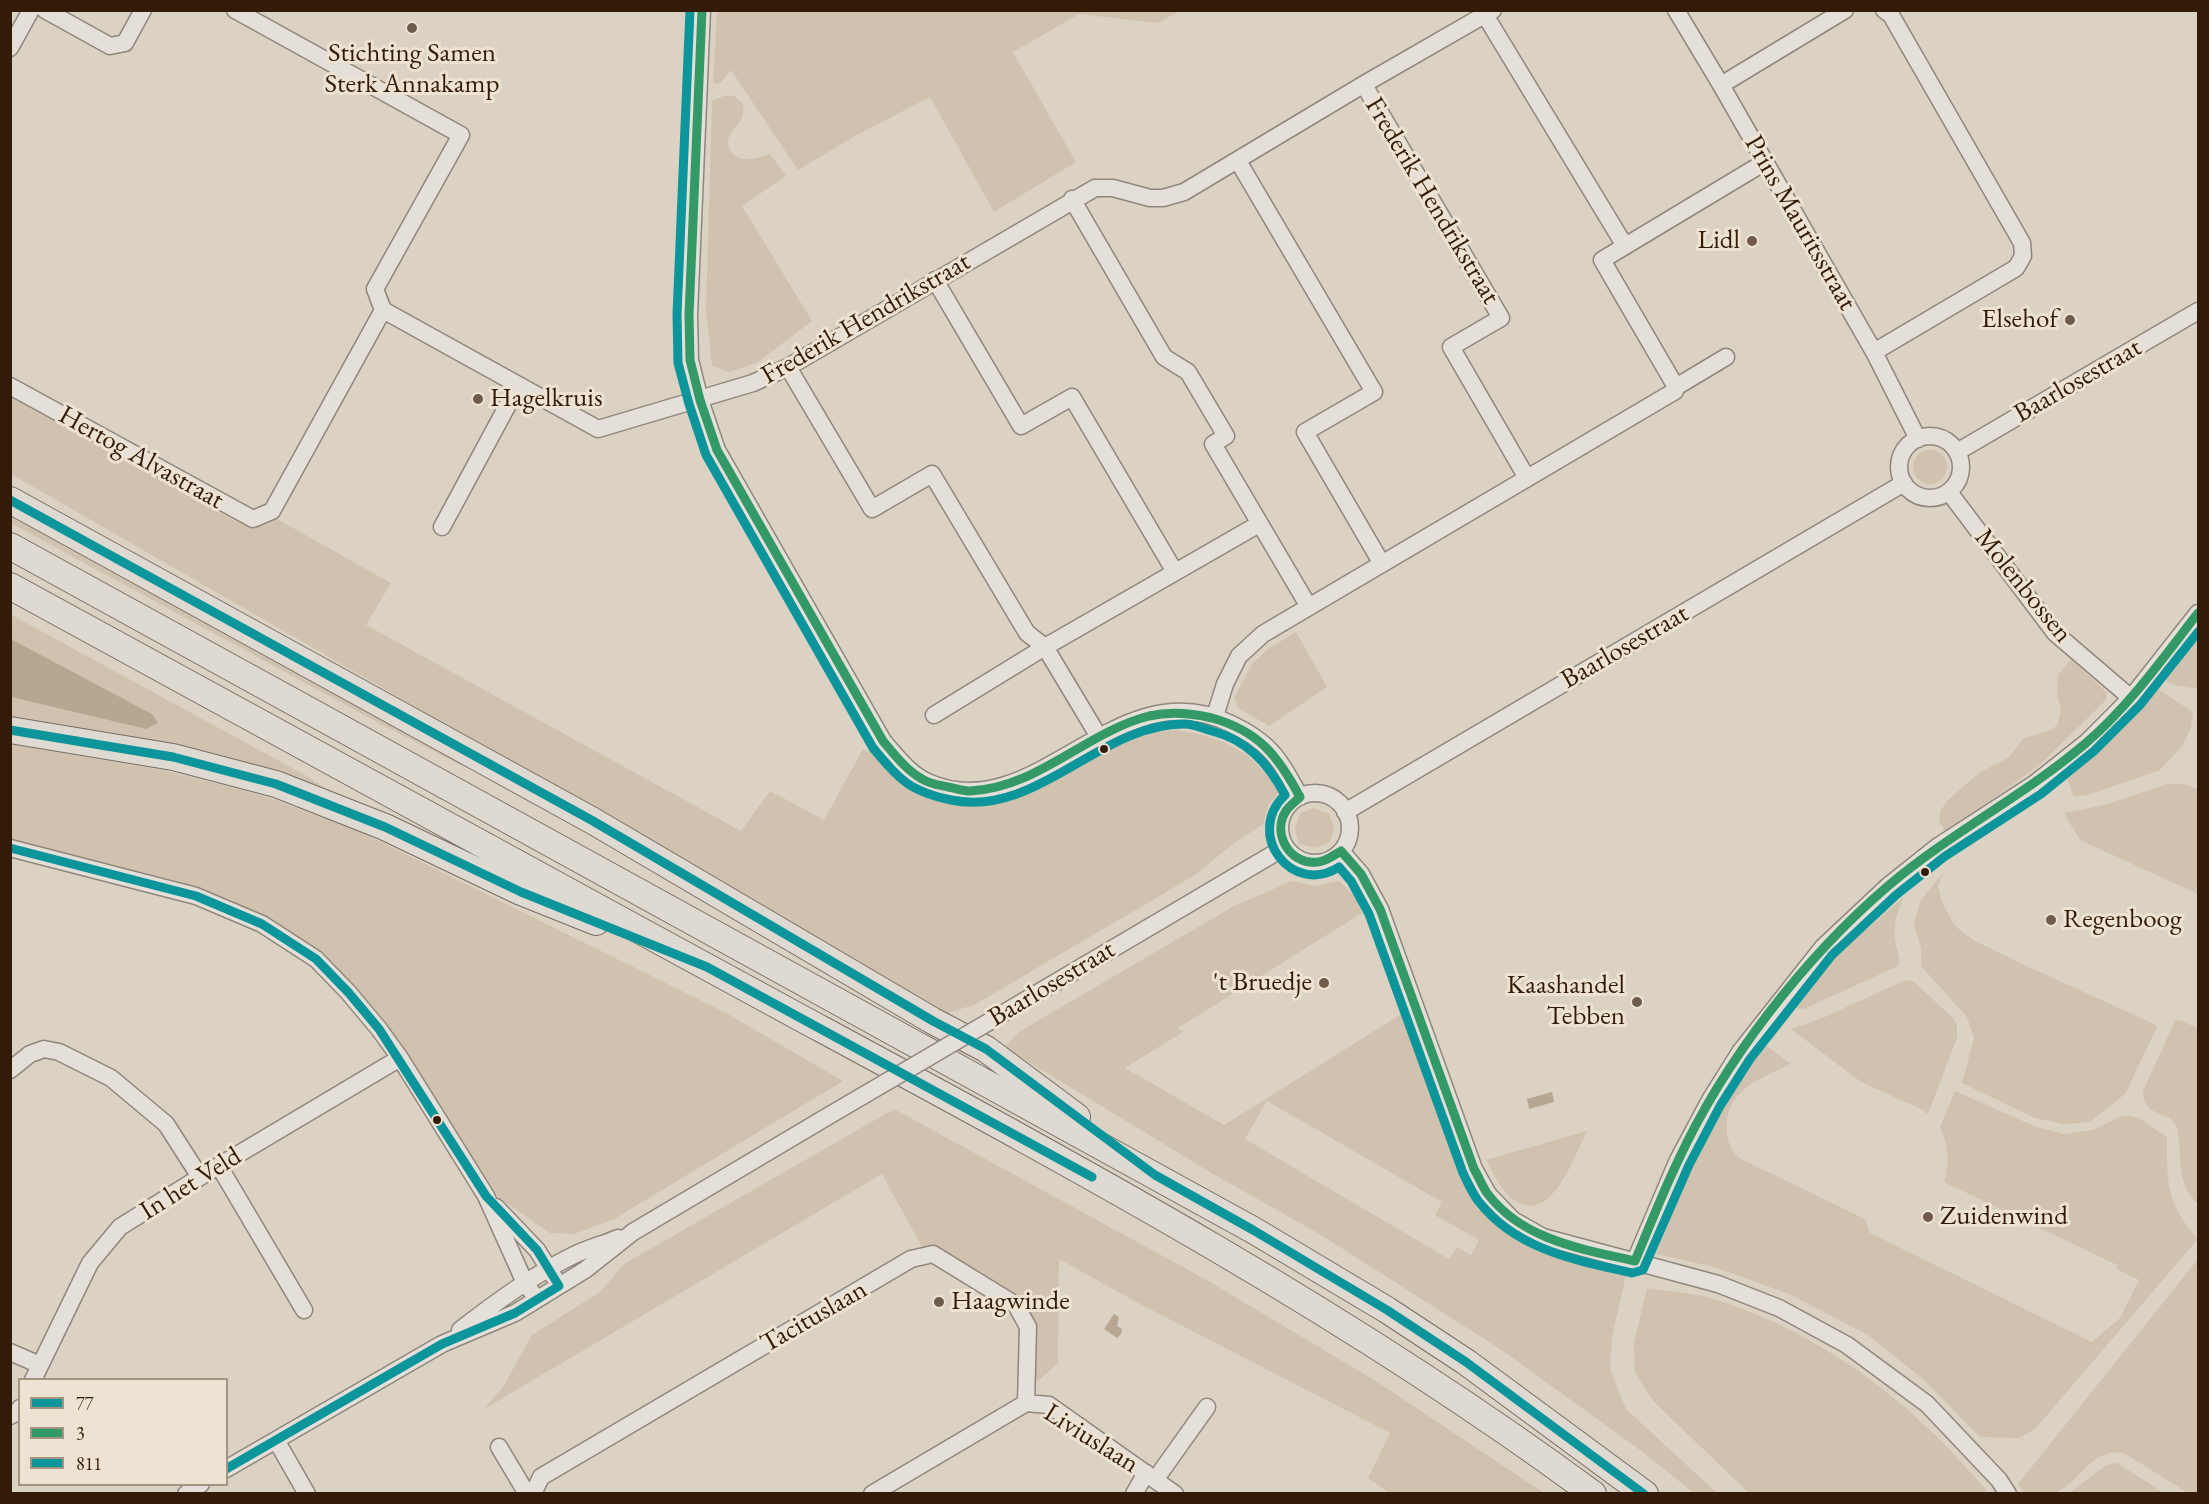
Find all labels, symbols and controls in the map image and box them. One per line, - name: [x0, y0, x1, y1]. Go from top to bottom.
- marker: Stichting Samen Sterk Annakamp: [405, 21, 419, 35]
- place label: Stichting Samen Sterk Annakamp: [324, 38, 500, 101]
- street label: Frederik Hendrikstraat: [1357, 92, 1507, 310]
- street label: Prins Mauritsstraat: [1737, 130, 1863, 316]
- place label: Lidl: [1697, 225, 1740, 257]
- marker: Lidl: [1745, 234, 1759, 248]
- street label: Frederik Hendrikstraat: [756, 246, 976, 392]
- place label: Elsehof: [1981, 304, 2058, 336]
- marker: Elsehof: [2063, 313, 2077, 327]
- street label: Baarlosestraat: [2009, 332, 2147, 430]
- place label: Hagelkruis: [490, 383, 603, 415]
- marker: Hagelkruis: [471, 392, 485, 406]
- street label: Hertog Alvastraat: [53, 399, 229, 517]
- street label: Molenbossen: [1967, 522, 2079, 650]
- street label: Baarlosestraat: [1556, 598, 1694, 696]
- unlabelled marker: [1098, 743, 1110, 755]
- unlabelled marker: [1919, 866, 1931, 878]
- place label: Regenboog: [2063, 904, 2182, 936]
- marker: Regenboog: [2044, 913, 2058, 927]
- street label: Baarlosestraat: [983, 934, 1121, 1034]
- place label: 't Bruedje: [1213, 967, 1312, 999]
- place label: Kaashandel Tebben: [1507, 970, 1625, 1033]
- marker: 't Bruedje: [1317, 976, 1331, 990]
- marker: Kaashandel Tebben: [1630, 995, 1644, 1009]
- unlabelled marker: [431, 1114, 443, 1126]
- street label: In het Veld: [134, 1140, 248, 1228]
- place label: Zuidenwind: [1940, 1201, 2068, 1233]
- marker: Zuidenwind: [1921, 1210, 1935, 1224]
- street label: Tacituslaan: [755, 1274, 873, 1360]
- place label: Haagwinde: [951, 1286, 1070, 1318]
- marker: Haagwinde: [932, 1295, 946, 1309]
- legend: [18, 1378, 228, 1486]
- text: 77: [76, 1392, 93, 1415]
- street label: Liviuslaan: [1037, 1397, 1145, 1481]
- text: 3: [76, 1422, 85, 1445]
- text: 811: [76, 1452, 102, 1475]

